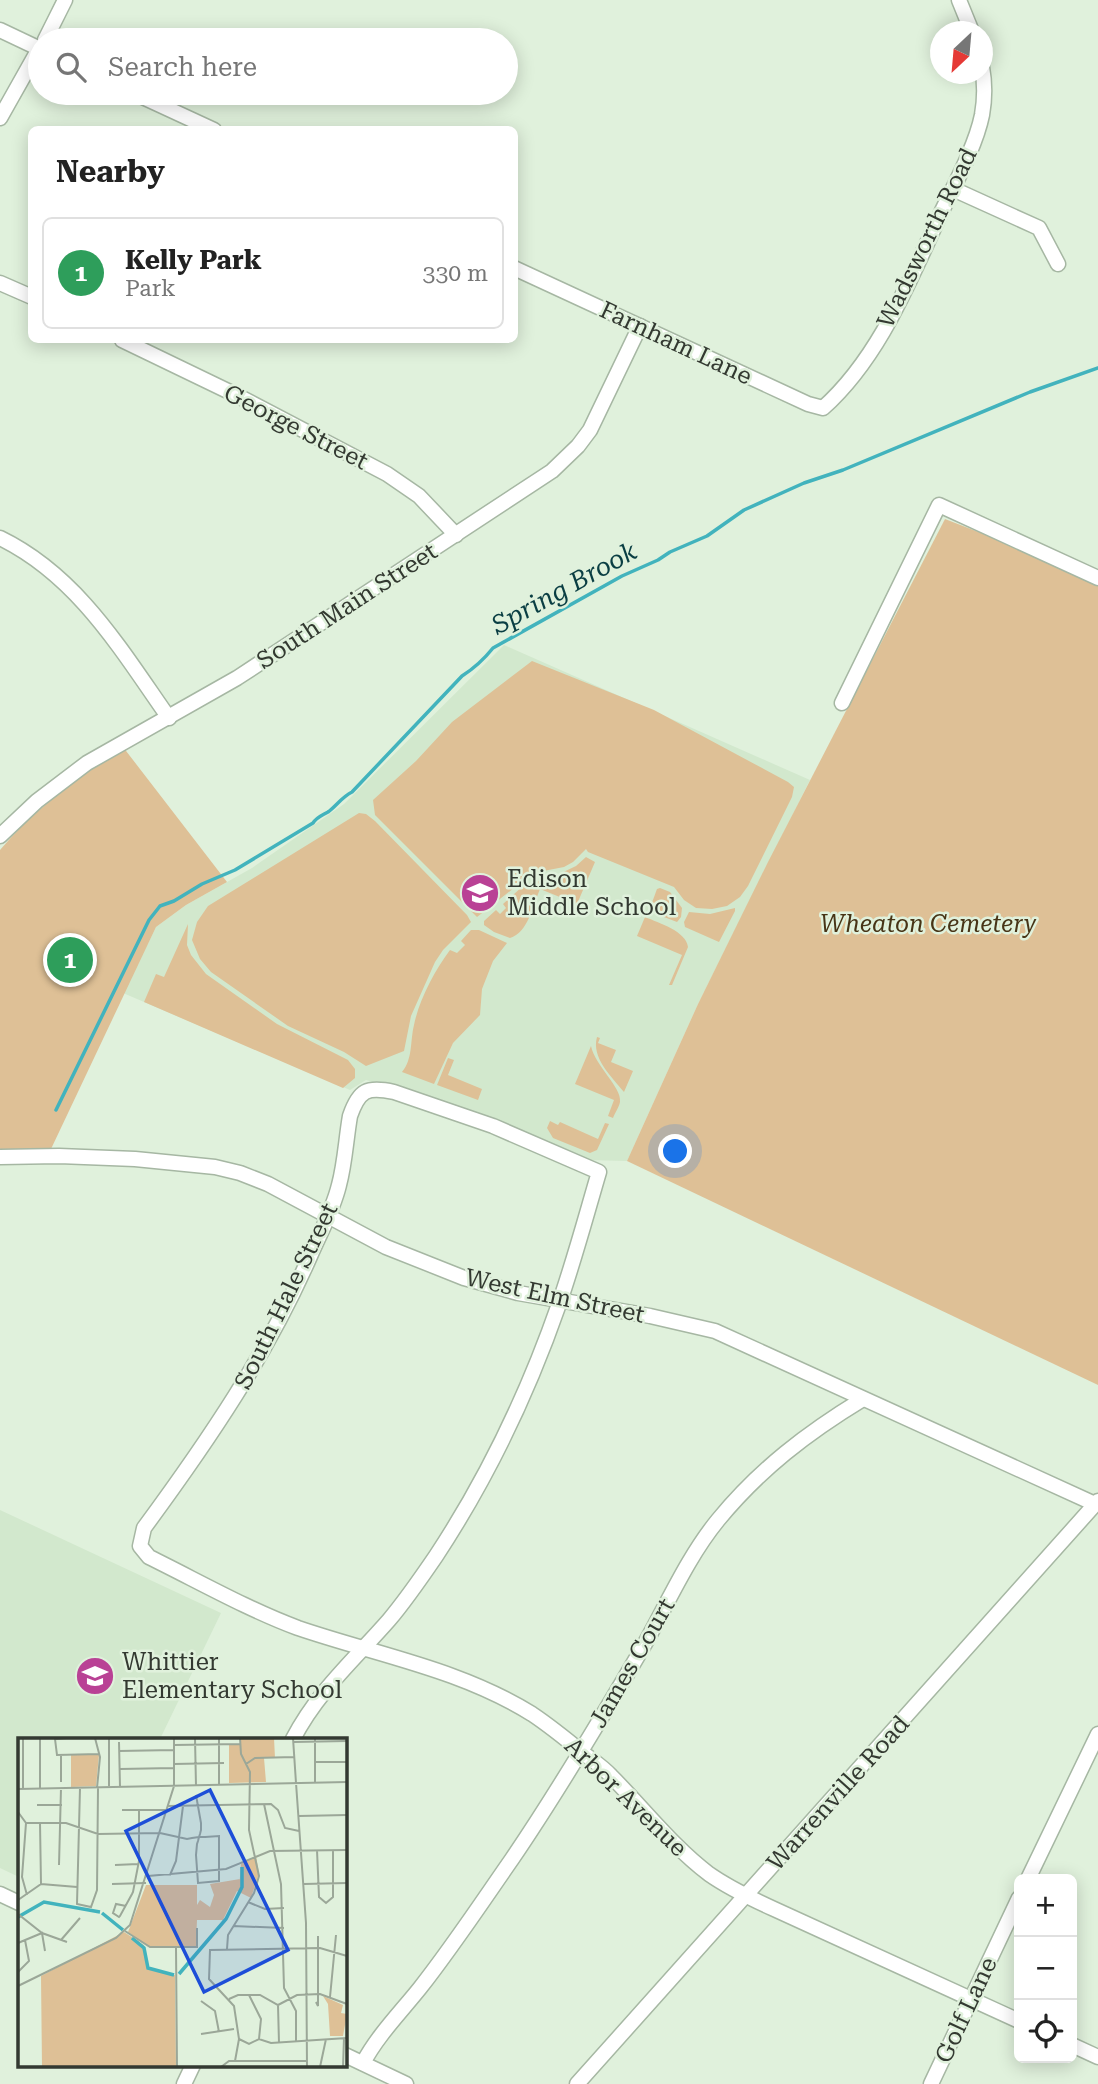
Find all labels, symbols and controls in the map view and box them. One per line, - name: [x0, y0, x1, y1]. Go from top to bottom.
- north arrow: [930, 21, 993, 84]
- search box: [28, 28, 518, 105]
- icon: search: [52, 48, 90, 86]
- text: Search here: [108, 52, 257, 82]
- street label: Wadsworth Road: [871, 144, 983, 332]
- text: Nearby: [56, 154, 165, 189]
- text: Kelly Park: [125, 245, 262, 275]
- text: 1: [75, 260, 87, 287]
- text: 330 m: [423, 260, 488, 287]
- text: Park: [125, 275, 176, 302]
- street label: Farnham Lane: [596, 296, 756, 390]
- street label: George Street: [219, 379, 373, 475]
- water label: Spring Brook: [485, 535, 643, 641]
- street label: South Main Street: [252, 537, 442, 675]
- place label: Edison Middle School: [507, 865, 676, 921]
- school or university icon: Edison Middle School: [459, 872, 501, 914]
- park label: Wheaton Cemetery: [820, 910, 1037, 938]
- pin: 1: [47, 934, 93, 986]
- your location: [658, 1134, 692, 1168]
- street label: South Hale Street: [229, 1198, 343, 1394]
- street label: West Elm Street: [463, 1263, 647, 1329]
- street label: James Court: [584, 1593, 680, 1733]
- place label: Whittier Elementary School: [122, 1648, 342, 1704]
- school or university icon: Whittier Elementary School: [74, 1655, 116, 1697]
- street label: Warrenville Road: [761, 1710, 915, 1876]
- street label: Arbor Avenue: [559, 1732, 693, 1862]
- inset map: [18, 1738, 346, 2066]
- map controls: [1014, 1874, 1077, 2063]
- button: +: [1014, 1874, 1077, 1937]
- button: −: [1014, 1937, 1077, 2000]
- street label: Golf Lane: [929, 1953, 1003, 2067]
- button: locate: [1014, 2000, 1077, 2063]

